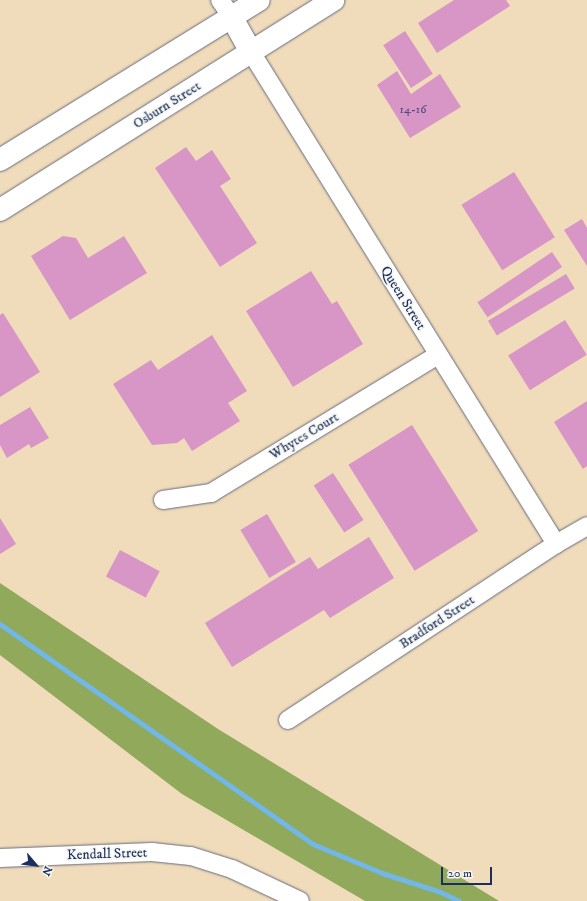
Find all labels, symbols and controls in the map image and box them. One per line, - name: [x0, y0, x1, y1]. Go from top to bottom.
- street label: Osburn Street: [130, 78, 204, 132]
- house number: 14-16: [400, 103, 426, 117]
- street label: Queen Street: [377, 263, 429, 333]
- street label: Whytes Court: [266, 409, 342, 463]
- street label: Bradford Street: [396, 591, 478, 653]
- street label: Kendall Street: [67, 844, 147, 864]
- north arrow: [16, 845, 56, 885]
- scale bar: [443, 859, 494, 885]
- text: N: [38, 863, 55, 878]
- text: 20 m: [448, 866, 472, 881]

